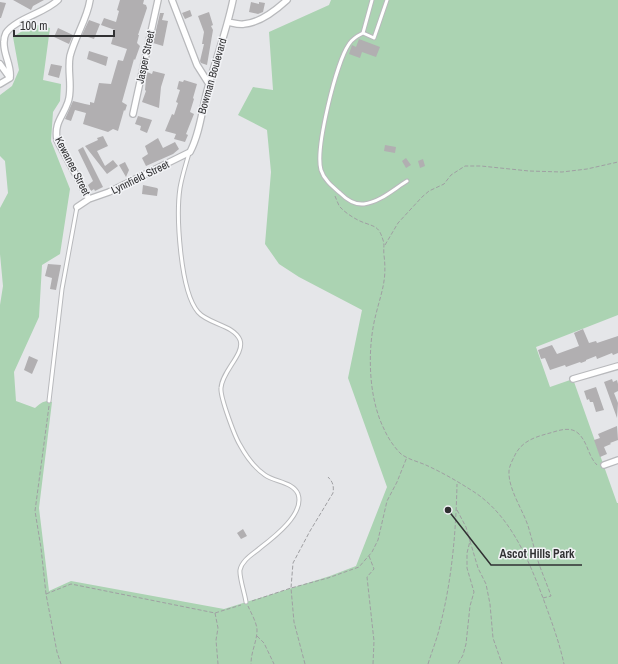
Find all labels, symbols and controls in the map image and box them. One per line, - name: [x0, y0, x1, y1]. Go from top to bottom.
- scale bar: [14, 12, 114, 38]
- text: 100 m: [20, 18, 47, 34]
- street label: Jasper Street: [133, 29, 158, 85]
- street label: Bowman Boulevard: [194, 36, 230, 116]
- street label: Kewanee Street: [52, 134, 94, 198]
- street label: Lynnfield Street: [109, 157, 172, 197]
- callout: Ascot Hills Park: [491, 541, 582, 565]
- text: Ascot Hills Park: [500, 546, 575, 562]

